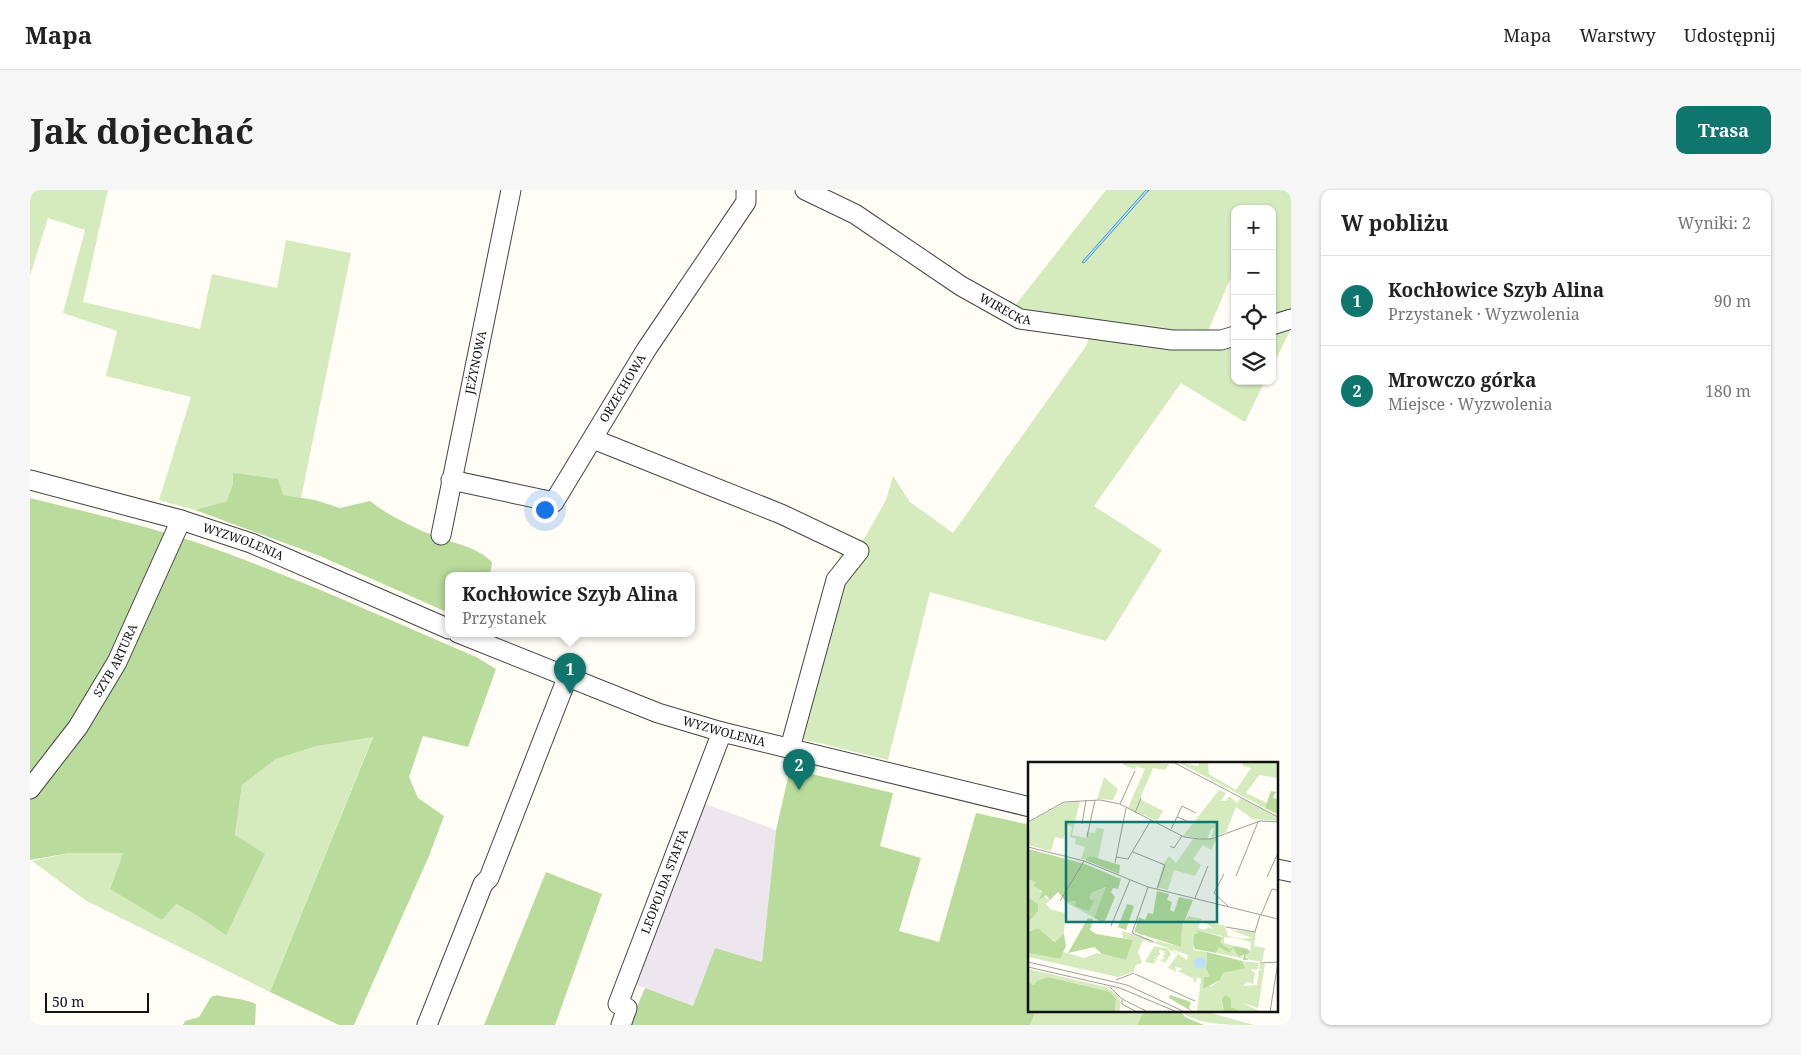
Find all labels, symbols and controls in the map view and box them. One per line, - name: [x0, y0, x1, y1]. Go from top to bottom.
- text: Mapa: [25, 18, 92, 51]
- text: Mapa: [1503, 23, 1551, 47]
- text: Warstwy: [1579, 23, 1656, 47]
- text: Udostępnij: [1684, 23, 1776, 47]
- button: Trasa: [1676, 106, 1771, 154]
- text: Jak dojechać: [30, 107, 254, 154]
- map controls: [1231, 205, 1276, 385]
- button: +: [1231, 205, 1276, 250]
- text: W pobliżu: [1341, 209, 1449, 237]
- text: Wyniki: 2: [1678, 212, 1751, 234]
- button: −: [1231, 250, 1276, 295]
- text: Kochłowice Szyb Alina: [1388, 277, 1604, 303]
- street label: WIRECKA: [976, 289, 1033, 329]
- text: 1: [1352, 290, 1362, 312]
- text: 90 m: [1714, 290, 1751, 312]
- button: locate: [1231, 295, 1276, 340]
- text: Przystanek · Wyzwolenia: [1388, 303, 1580, 325]
- street label: JEŻYNOWA: [461, 329, 490, 397]
- button: layers: [1231, 340, 1276, 385]
- street label: ORZECHOWA: [595, 350, 650, 426]
- text: Mrowczo górka: [1388, 367, 1536, 393]
- text: 2: [1352, 380, 1362, 402]
- text: 180 m: [1705, 380, 1751, 402]
- text: Miejsce · Wyzwolenia: [1388, 393, 1552, 415]
- your location: [532, 497, 558, 523]
- street label: WYZWOLENIA: [200, 519, 287, 564]
- popup: [445, 572, 695, 637]
- text: Kochłowice Szyb Alina: [462, 581, 678, 607]
- text: Przystanek: [462, 607, 546, 629]
- street label: SZYB ARTURA: [89, 620, 141, 700]
- pin: 1: [554, 653, 586, 694]
- street label: WYZWOLENIA: [681, 712, 768, 750]
- pin: 2: [783, 749, 815, 790]
- inset map: [1028, 762, 1278, 1012]
- street label: LEOPOLDA STAFFA: [637, 826, 692, 936]
- scale bar: [45, 990, 149, 1013]
- text: 50 m: [52, 992, 85, 1011]

